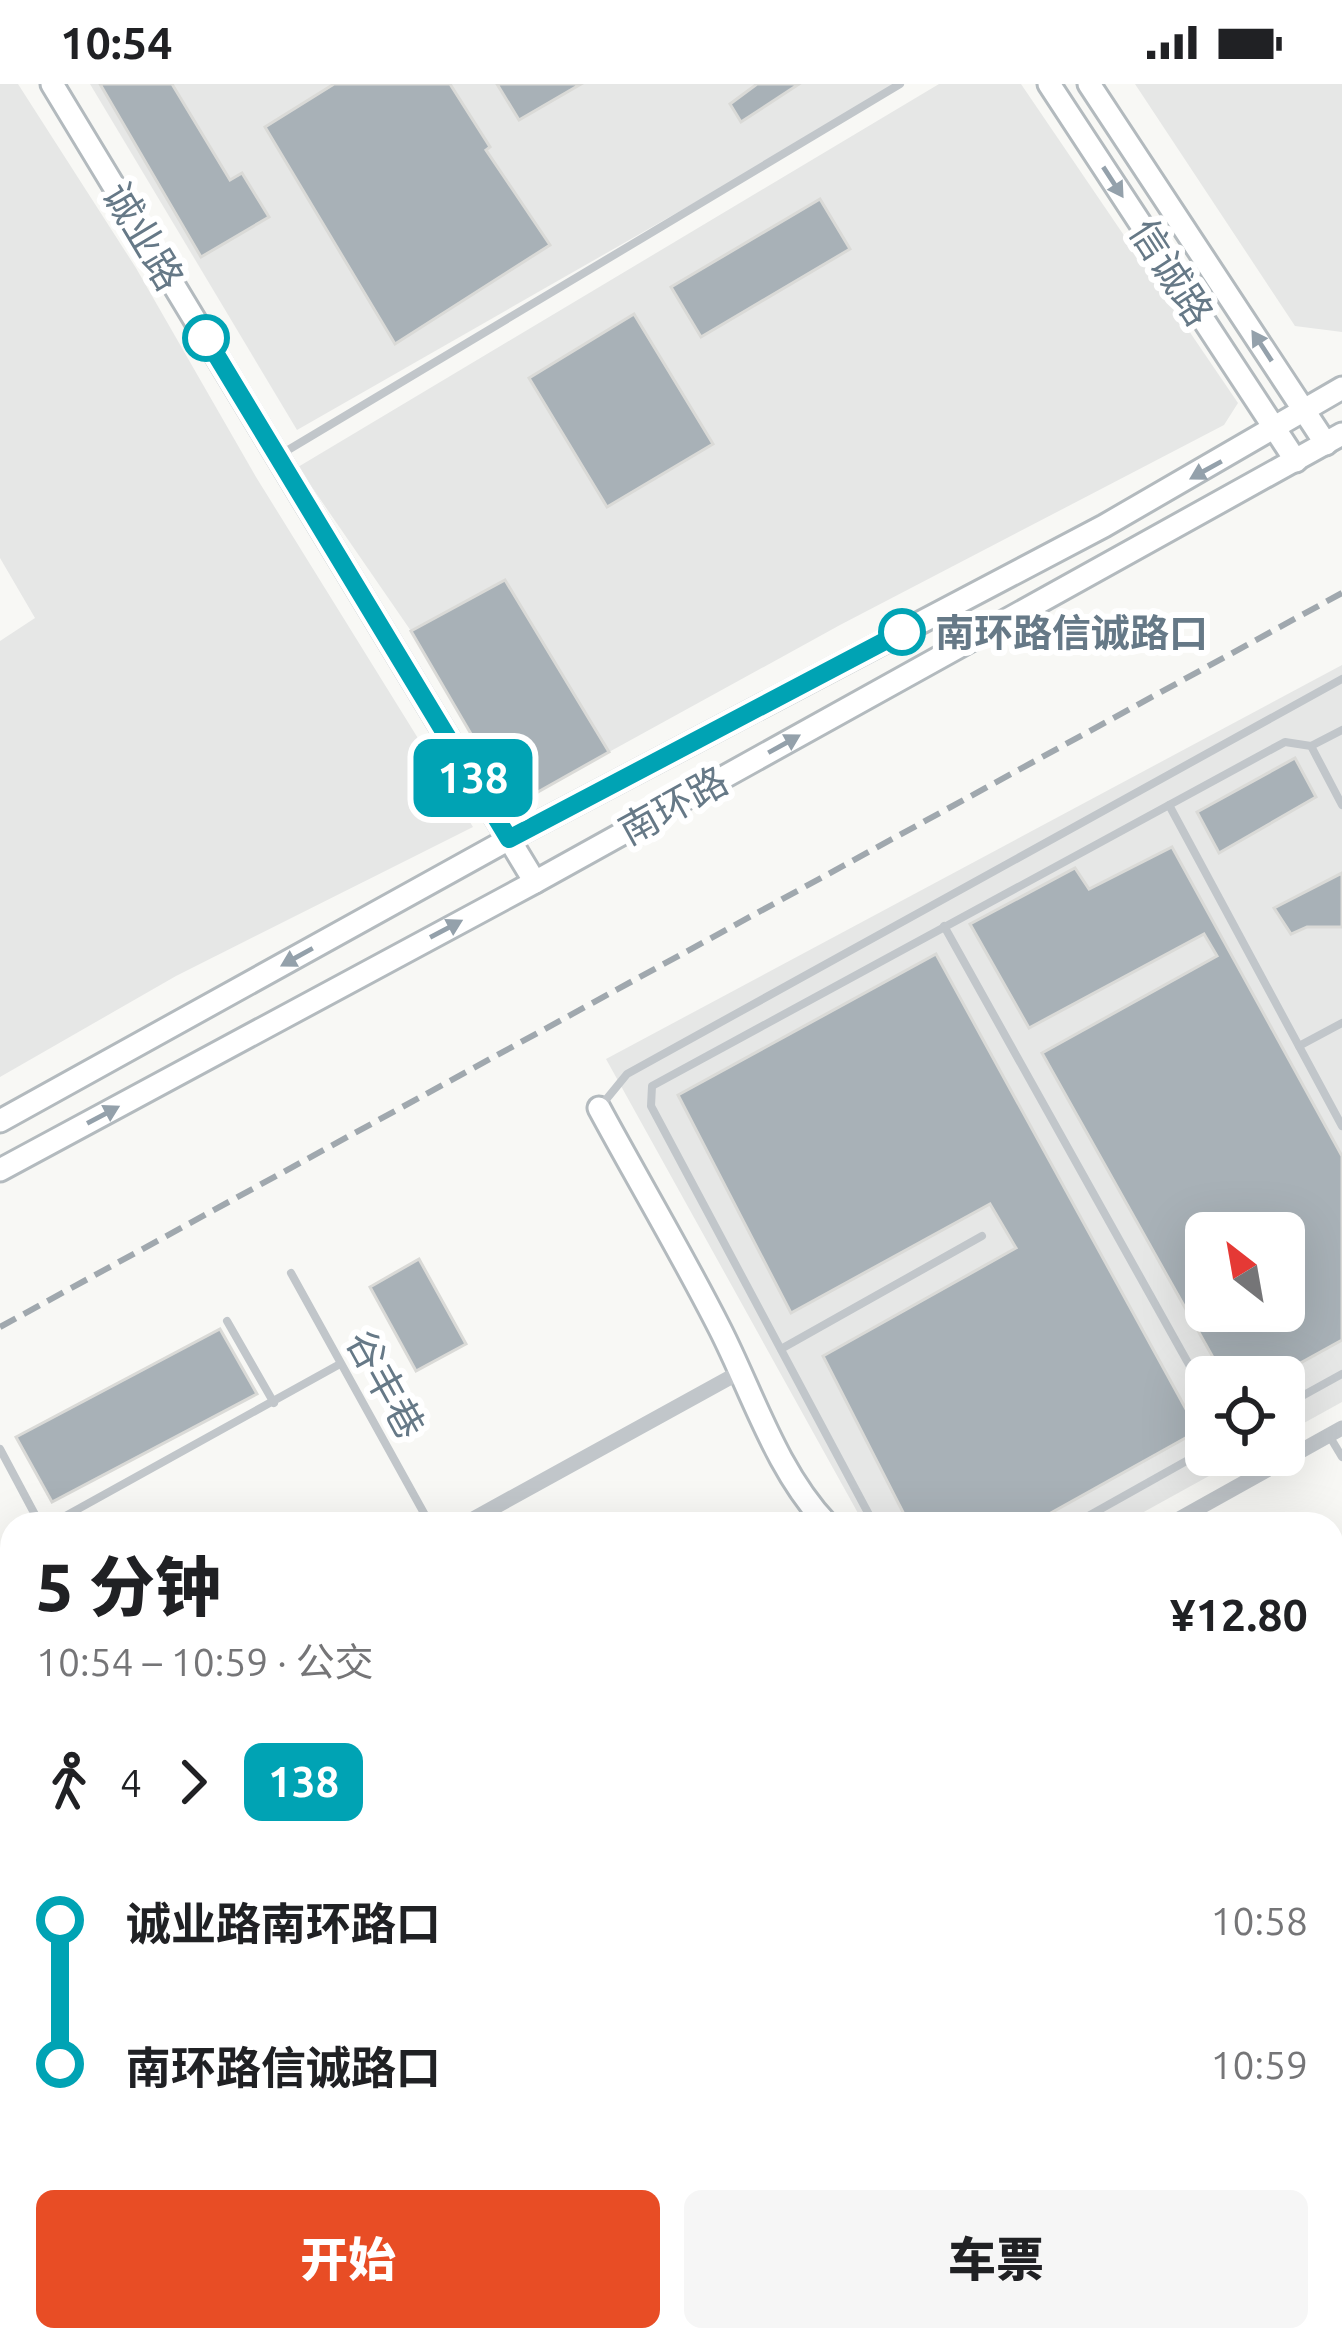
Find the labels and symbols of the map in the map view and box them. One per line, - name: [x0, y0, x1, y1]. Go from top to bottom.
- one-way arrow: [1102, 165, 1124, 198]
- street label: 诚业路: [95, 175, 193, 297]
- street label: 信诚路: [1122, 211, 1222, 333]
- unlabelled marker: [184, 316, 228, 360]
- one-way arrow: [1251, 330, 1273, 363]
- one-way arrow: [1188, 459, 1223, 480]
- marker: 南环路信诚路口: [880, 610, 924, 654]
- place label: 南环路信诚路口: [935, 611, 1208, 654]
- one-way arrow: [767, 734, 801, 755]
- line badge: 138: [404, 739, 542, 817]
- street label: 南环路: [611, 758, 735, 852]
- one-way arrow: [429, 919, 464, 940]
- one-way arrow: [279, 946, 314, 967]
- one-way arrow: [85, 1105, 120, 1126]
- north arrow: [1185, 1212, 1305, 1332]
- street label: 谷丰巷: [339, 1322, 433, 1446]

